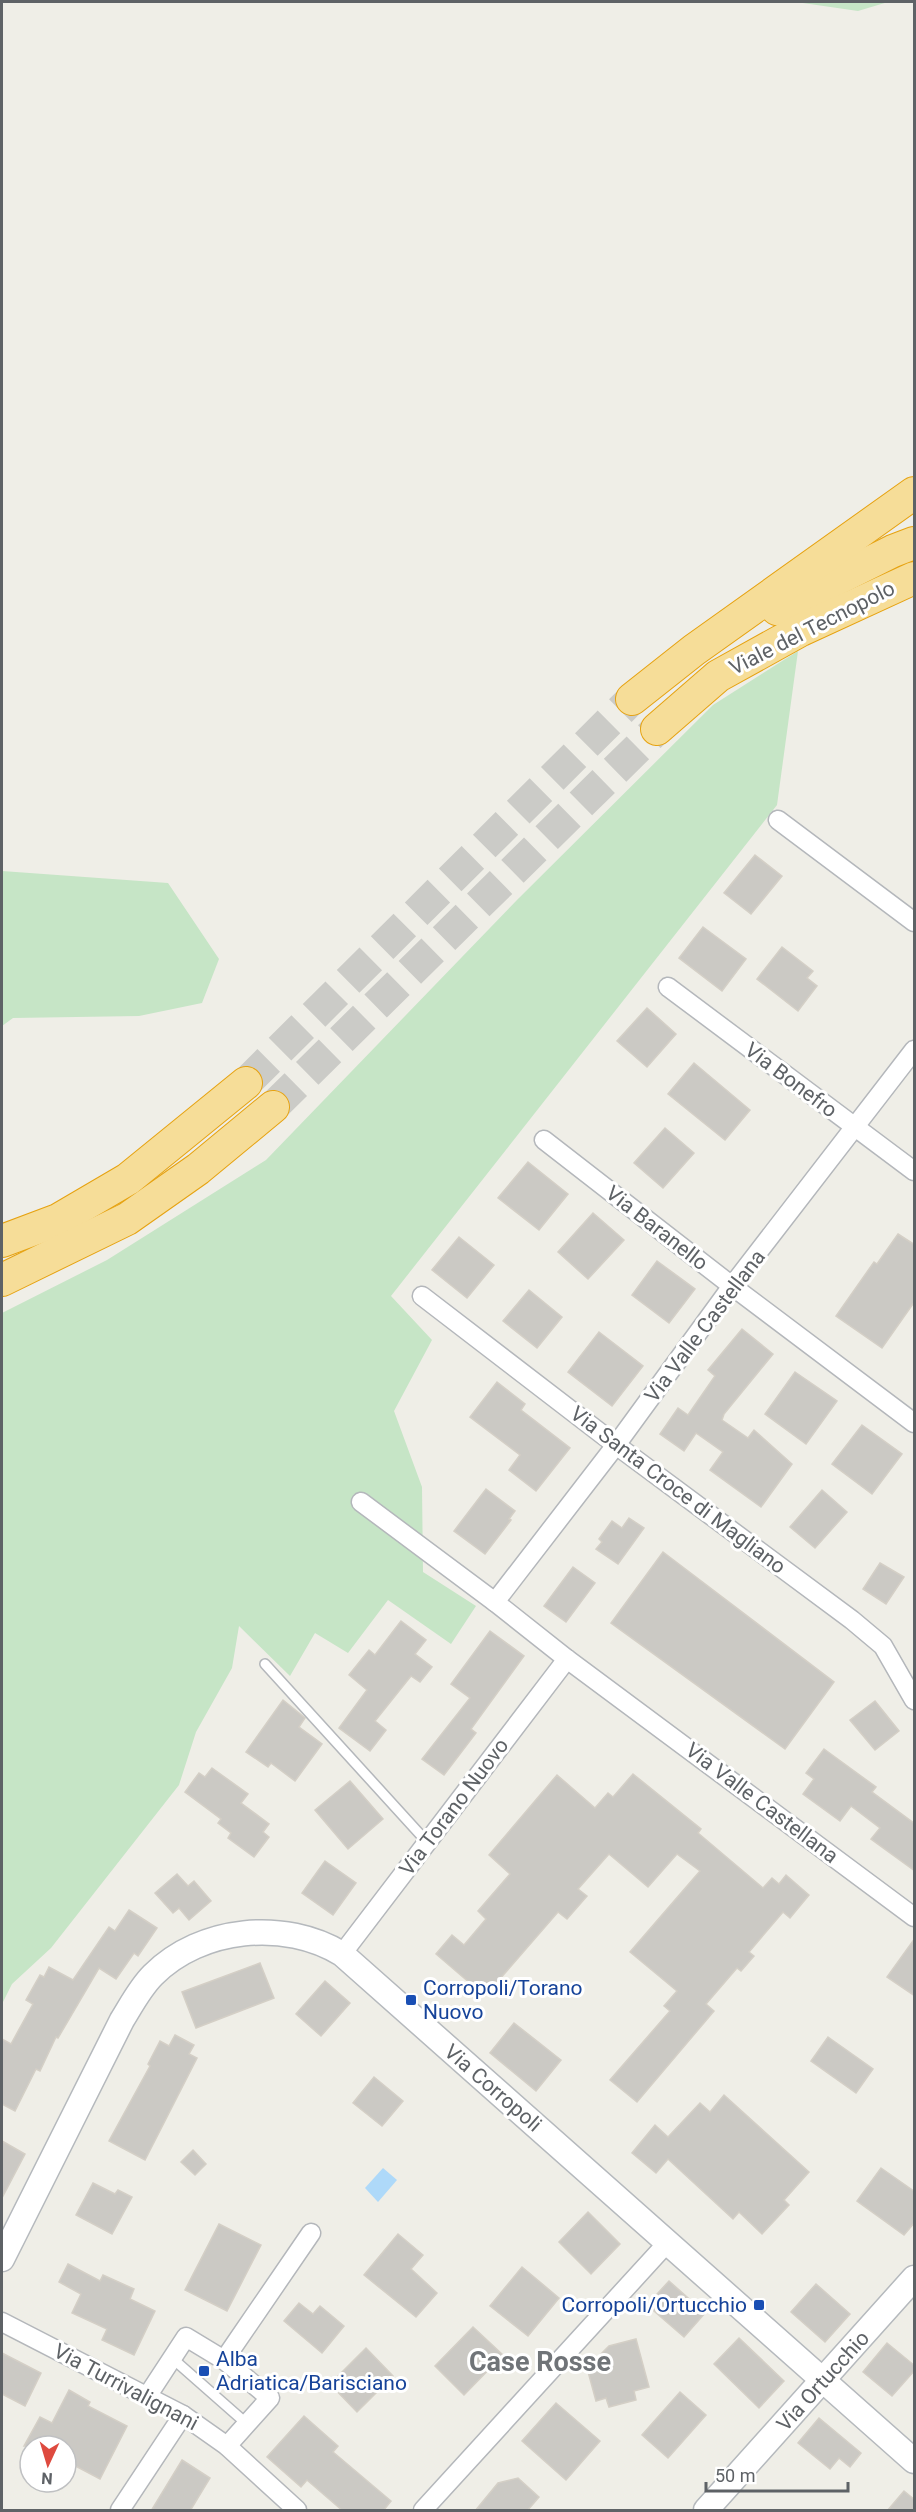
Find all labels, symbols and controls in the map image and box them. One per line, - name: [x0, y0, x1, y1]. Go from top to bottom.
- street label: Viale del Tecnopolo: [725, 576, 899, 680]
- street label: Via Bonefro: [740, 1038, 842, 1122]
- street label: Via Baranello: [601, 1181, 713, 1275]
- street label: Via Valle Castellana: [640, 1245, 770, 1407]
- street label: Via Santa Croce di Magliano: [566, 1401, 790, 1579]
- street label: Via Torano Nuovo: [395, 1734, 513, 1880]
- street label: Via Valle Castellana: [681, 1738, 843, 1868]
- place label: Corropoli/Torano Nuovo: [423, 1976, 583, 2024]
- marker: Corropoli/Torano Nuovo: [404, 1993, 418, 2007]
- street label: Via Corropoli: [440, 2039, 546, 2137]
- place label: Corropoli/Ortucchio: [562, 2293, 747, 2317]
- marker: Corropoli/Ortucchio: [752, 2298, 766, 2312]
- street label: Via Ortucchio: [772, 2326, 874, 2436]
- street label: Via Turrivalignani: [50, 2339, 202, 2435]
- district label: Case Rosse: [469, 2346, 611, 2378]
- place label: Alba Adriatica/Barisciano: [216, 2347, 407, 2395]
- marker: Alba Adriatica/Barisciano: [197, 2364, 211, 2378]
- north arrow: [18, 2434, 78, 2494]
- scale bar: [706, 2455, 848, 2493]
- text: 50 m: [715, 2465, 755, 2486]
- text: N: [41, 2469, 53, 2488]

